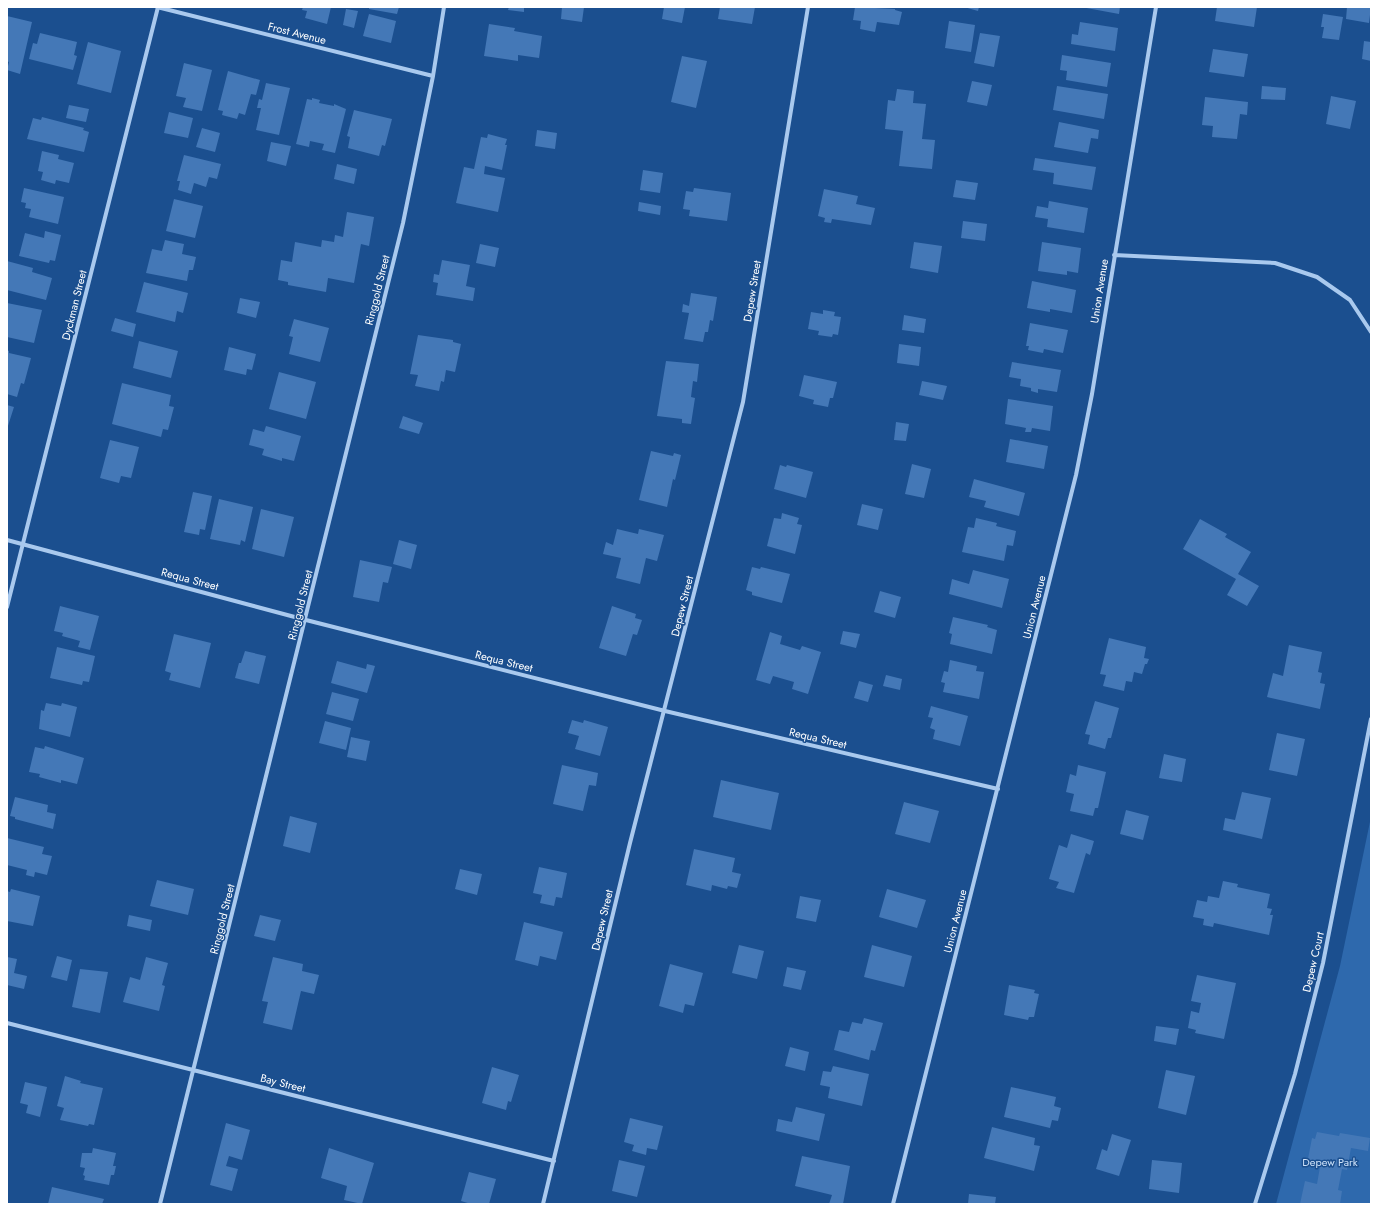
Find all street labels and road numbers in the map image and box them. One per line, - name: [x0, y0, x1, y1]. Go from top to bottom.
- street label: Frost Avenue: [266, 18, 328, 48]
- street label: Ringgold Street: [361, 253, 394, 327]
- street label: Union Avenue: [1086, 257, 1112, 324]
- street label: Depew Street: [739, 259, 765, 323]
- street label: Dyckman Street: [58, 268, 91, 342]
- street label: Requa Street: [160, 564, 221, 594]
- street label: Ringgold Street: [284, 568, 317, 642]
- street label: Union Avenue: [1018, 573, 1050, 640]
- street label: Depew Street: [667, 574, 697, 638]
- street label: Requa Street: [474, 646, 535, 676]
- street label: Requa Street: [788, 724, 849, 752]
- street label: Ringgold Street: [206, 882, 239, 956]
- street label: Union Avenue: [939, 887, 971, 954]
- street label: Depew Street: [587, 888, 617, 952]
- street label: Depew Court: [1298, 930, 1328, 994]
- street label: Bay Street: [259, 1070, 307, 1096]

